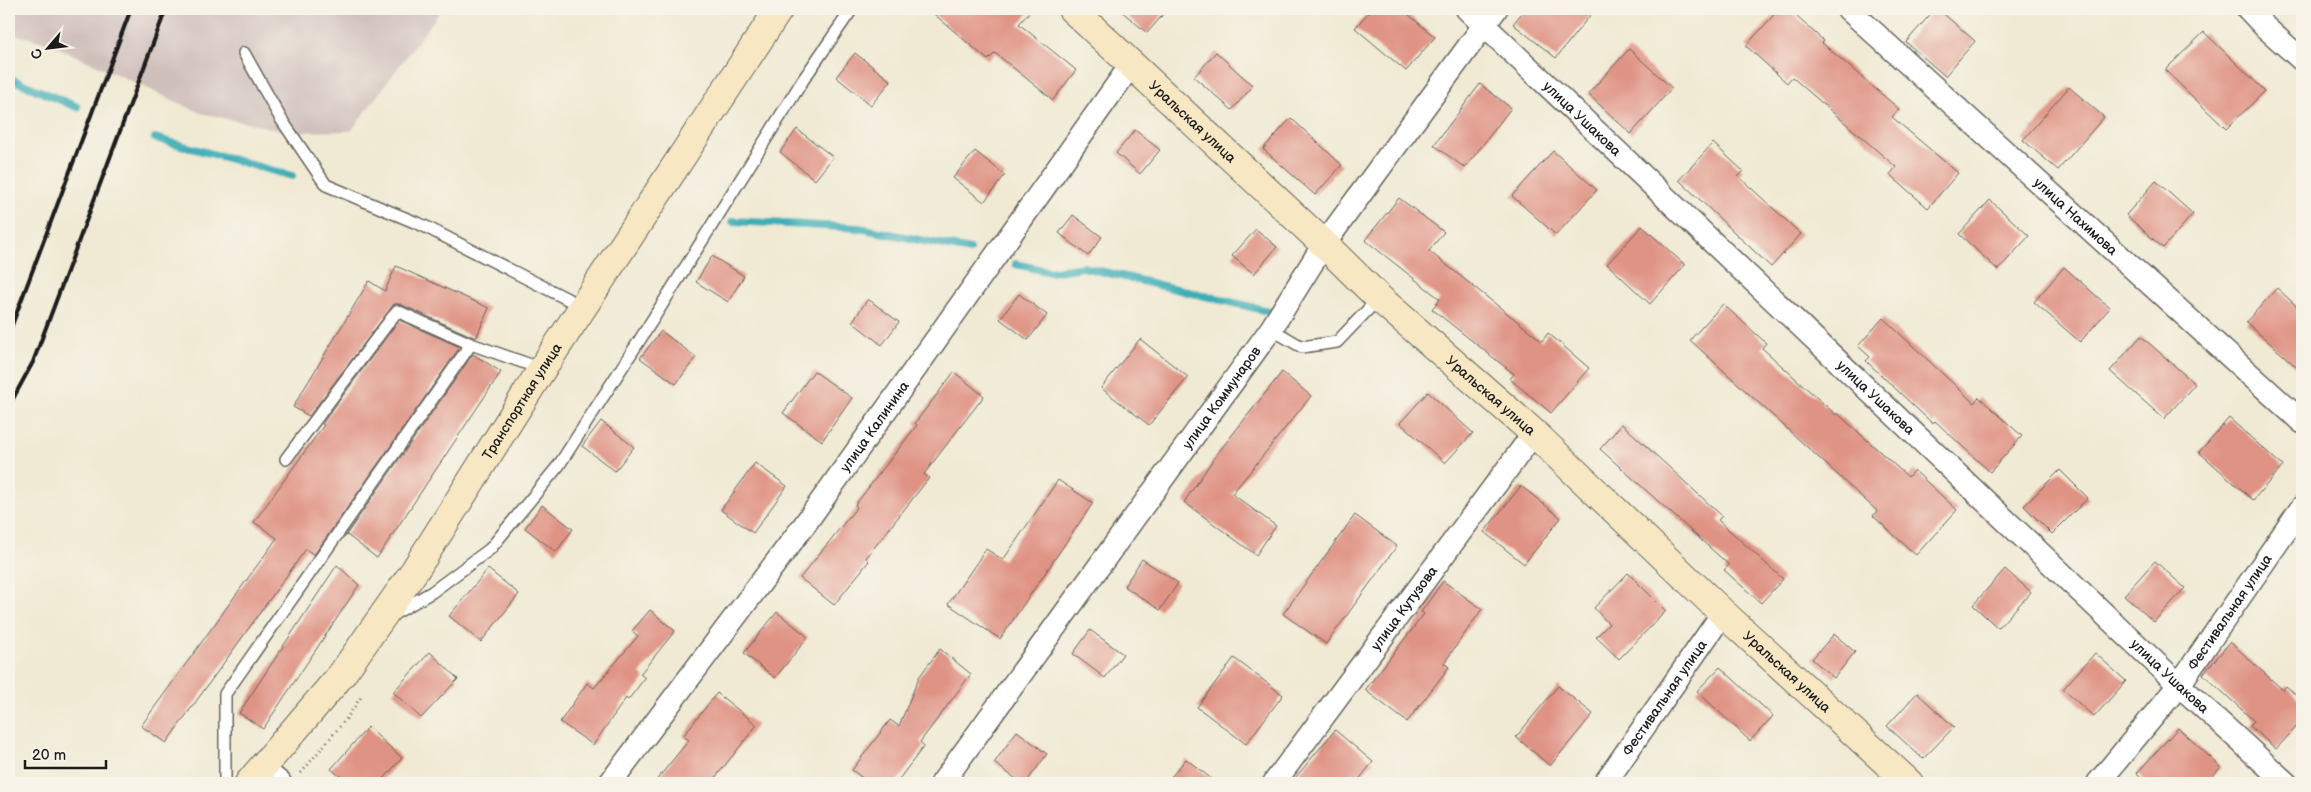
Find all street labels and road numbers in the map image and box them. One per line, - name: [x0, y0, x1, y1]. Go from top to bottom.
- street label: Уральская улица: [1145, 77, 1240, 167]
- street label: улица Ушакова: [1540, 78, 1625, 160]
- street label: улица Нахимова: [2030, 174, 2122, 260]
- street label: Транспортная улица: [479, 339, 566, 463]
- street label: улица Коммунаров: [1179, 343, 1265, 452]
- street label: Уральская улица: [1442, 352, 1539, 440]
- street label: улица Ушакова: [1833, 357, 1919, 439]
- street label: улица Калинина: [837, 377, 913, 475]
- street label: Фестивальная улица: [2184, 550, 2276, 673]
- street label: улица Кутузова: [1368, 562, 1442, 654]
- street label: Уральская улица: [1739, 628, 1835, 717]
- street label: Фестивальная улица: [1619, 636, 1711, 759]
- street label: улица Ушакова: [2127, 636, 2213, 718]

